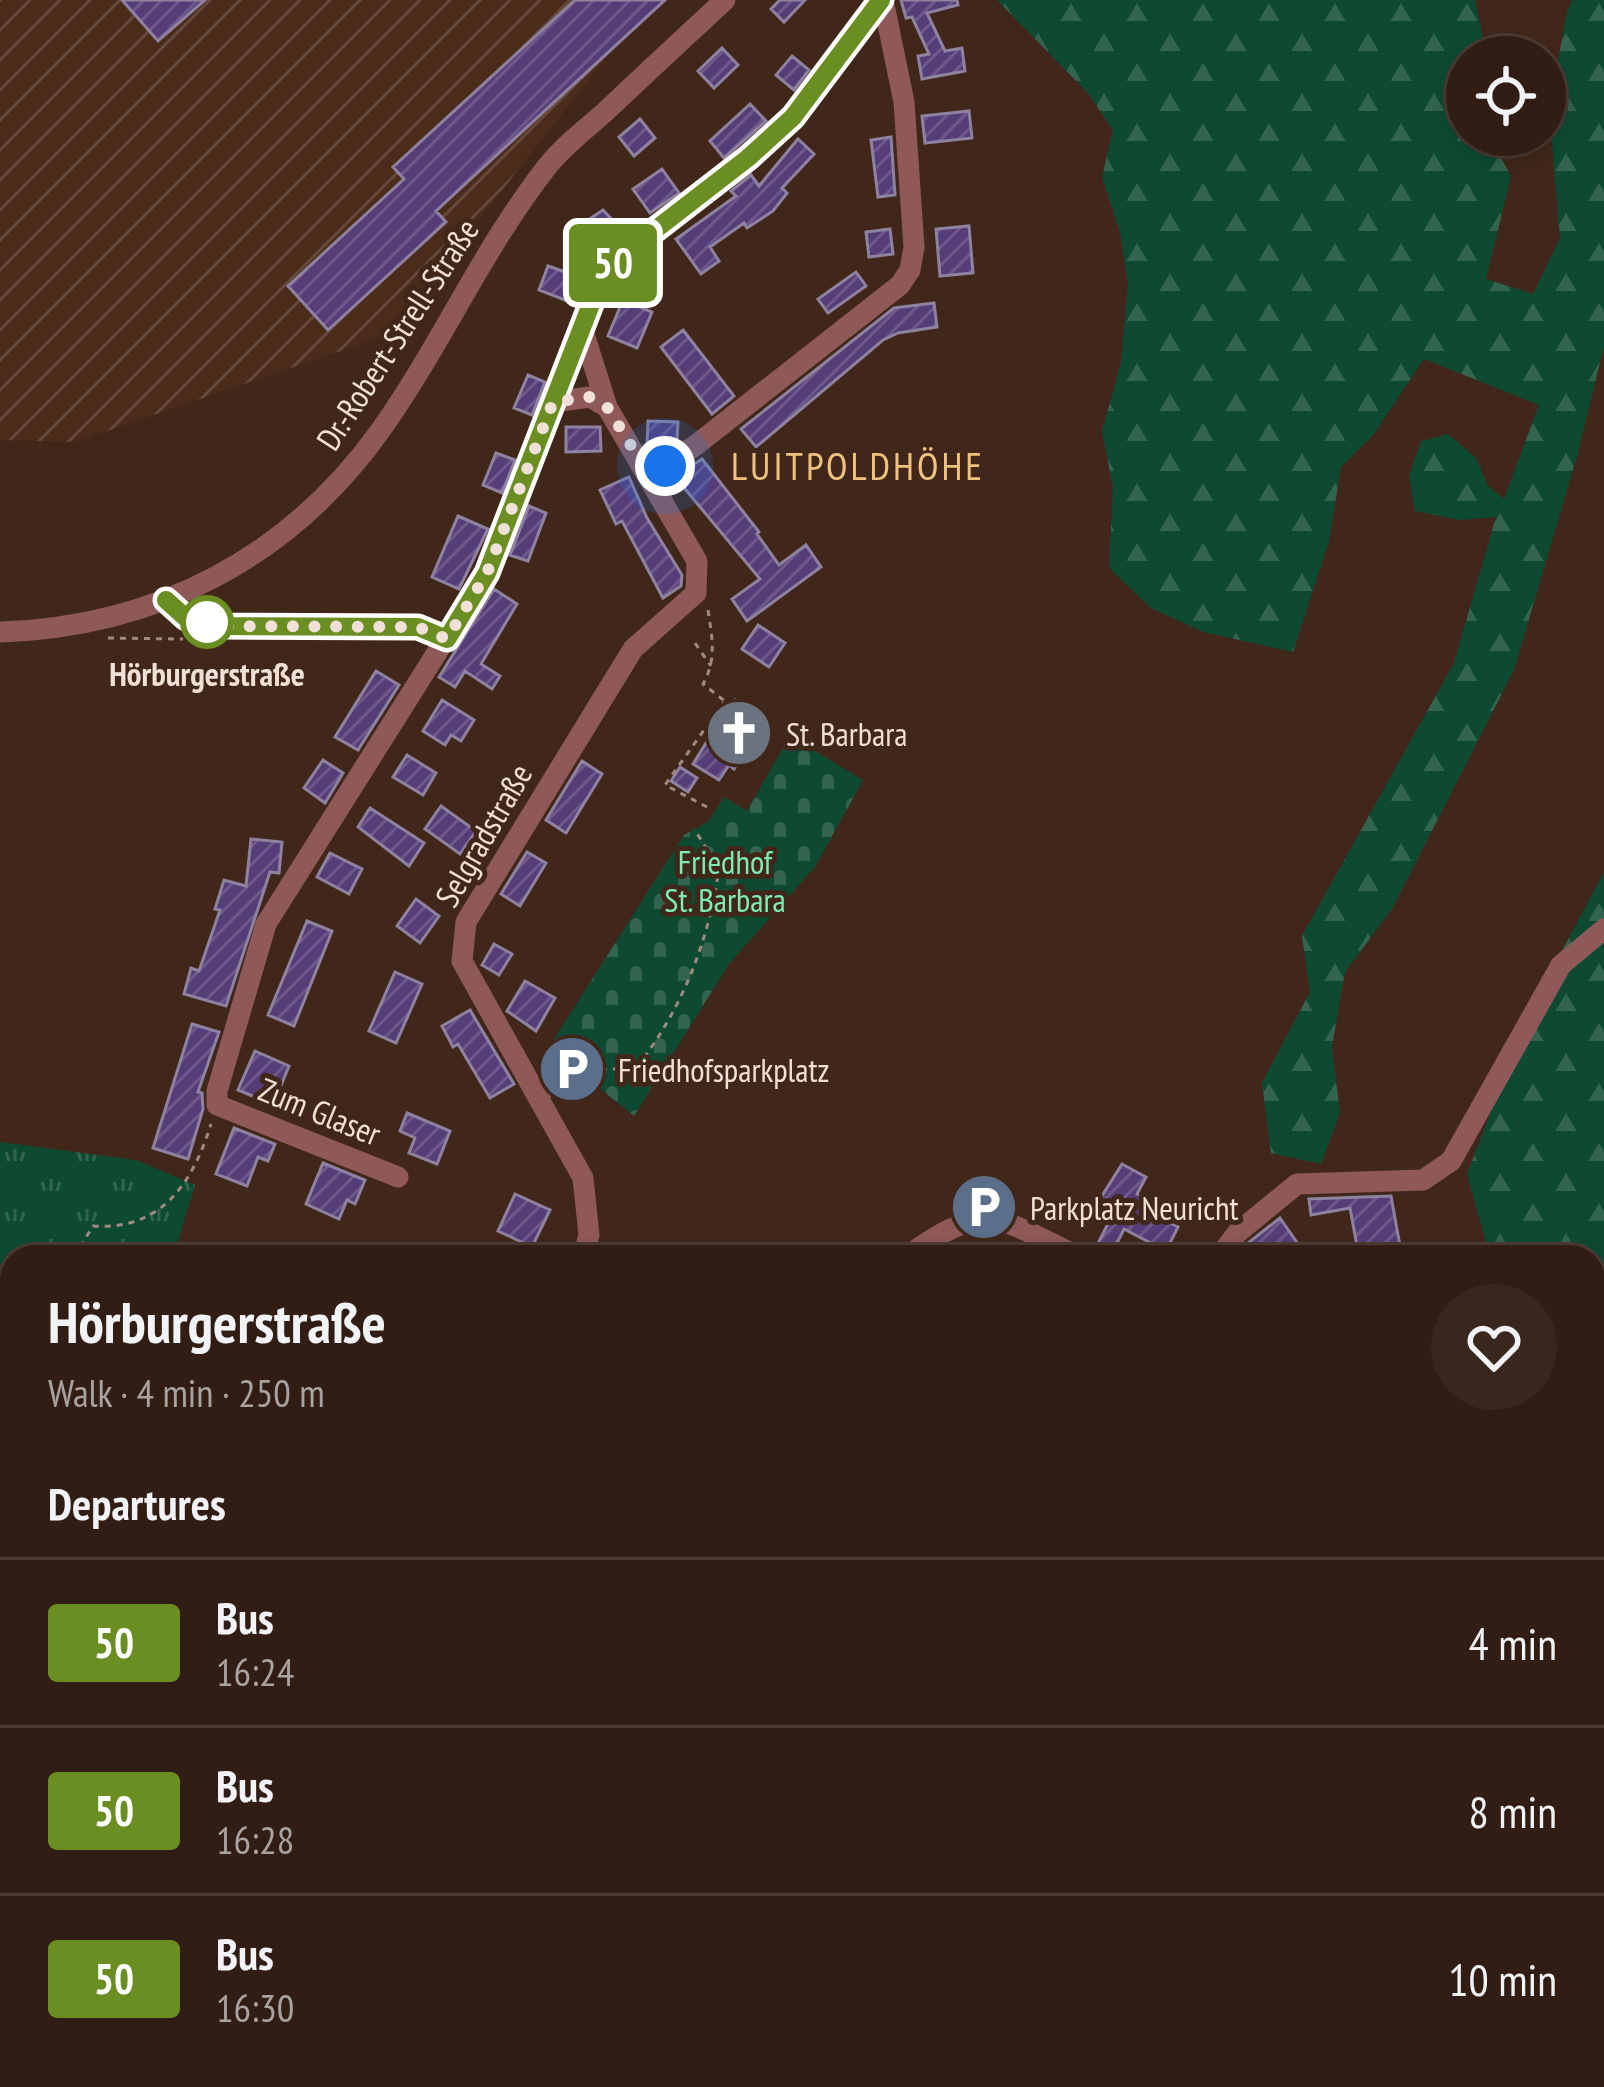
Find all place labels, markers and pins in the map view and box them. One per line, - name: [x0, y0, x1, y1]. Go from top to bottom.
- marker: Hörburgerstraße: [182, 597, 232, 647]
- place label: Hörburgerstraße: [109, 652, 305, 695]
- church icon: St. Barbara: [704, 698, 774, 768]
- place label: St. Barbara: [786, 712, 907, 755]
- parking icon: Friedhofsparkplatz: [537, 1034, 607, 1104]
- place label: Friedhofsparkplatz: [618, 1048, 829, 1091]
- parking icon: Parkplatz Neuricht: [949, 1172, 1019, 1242]
- place label: Parkplatz Neuricht: [1030, 1186, 1239, 1229]

